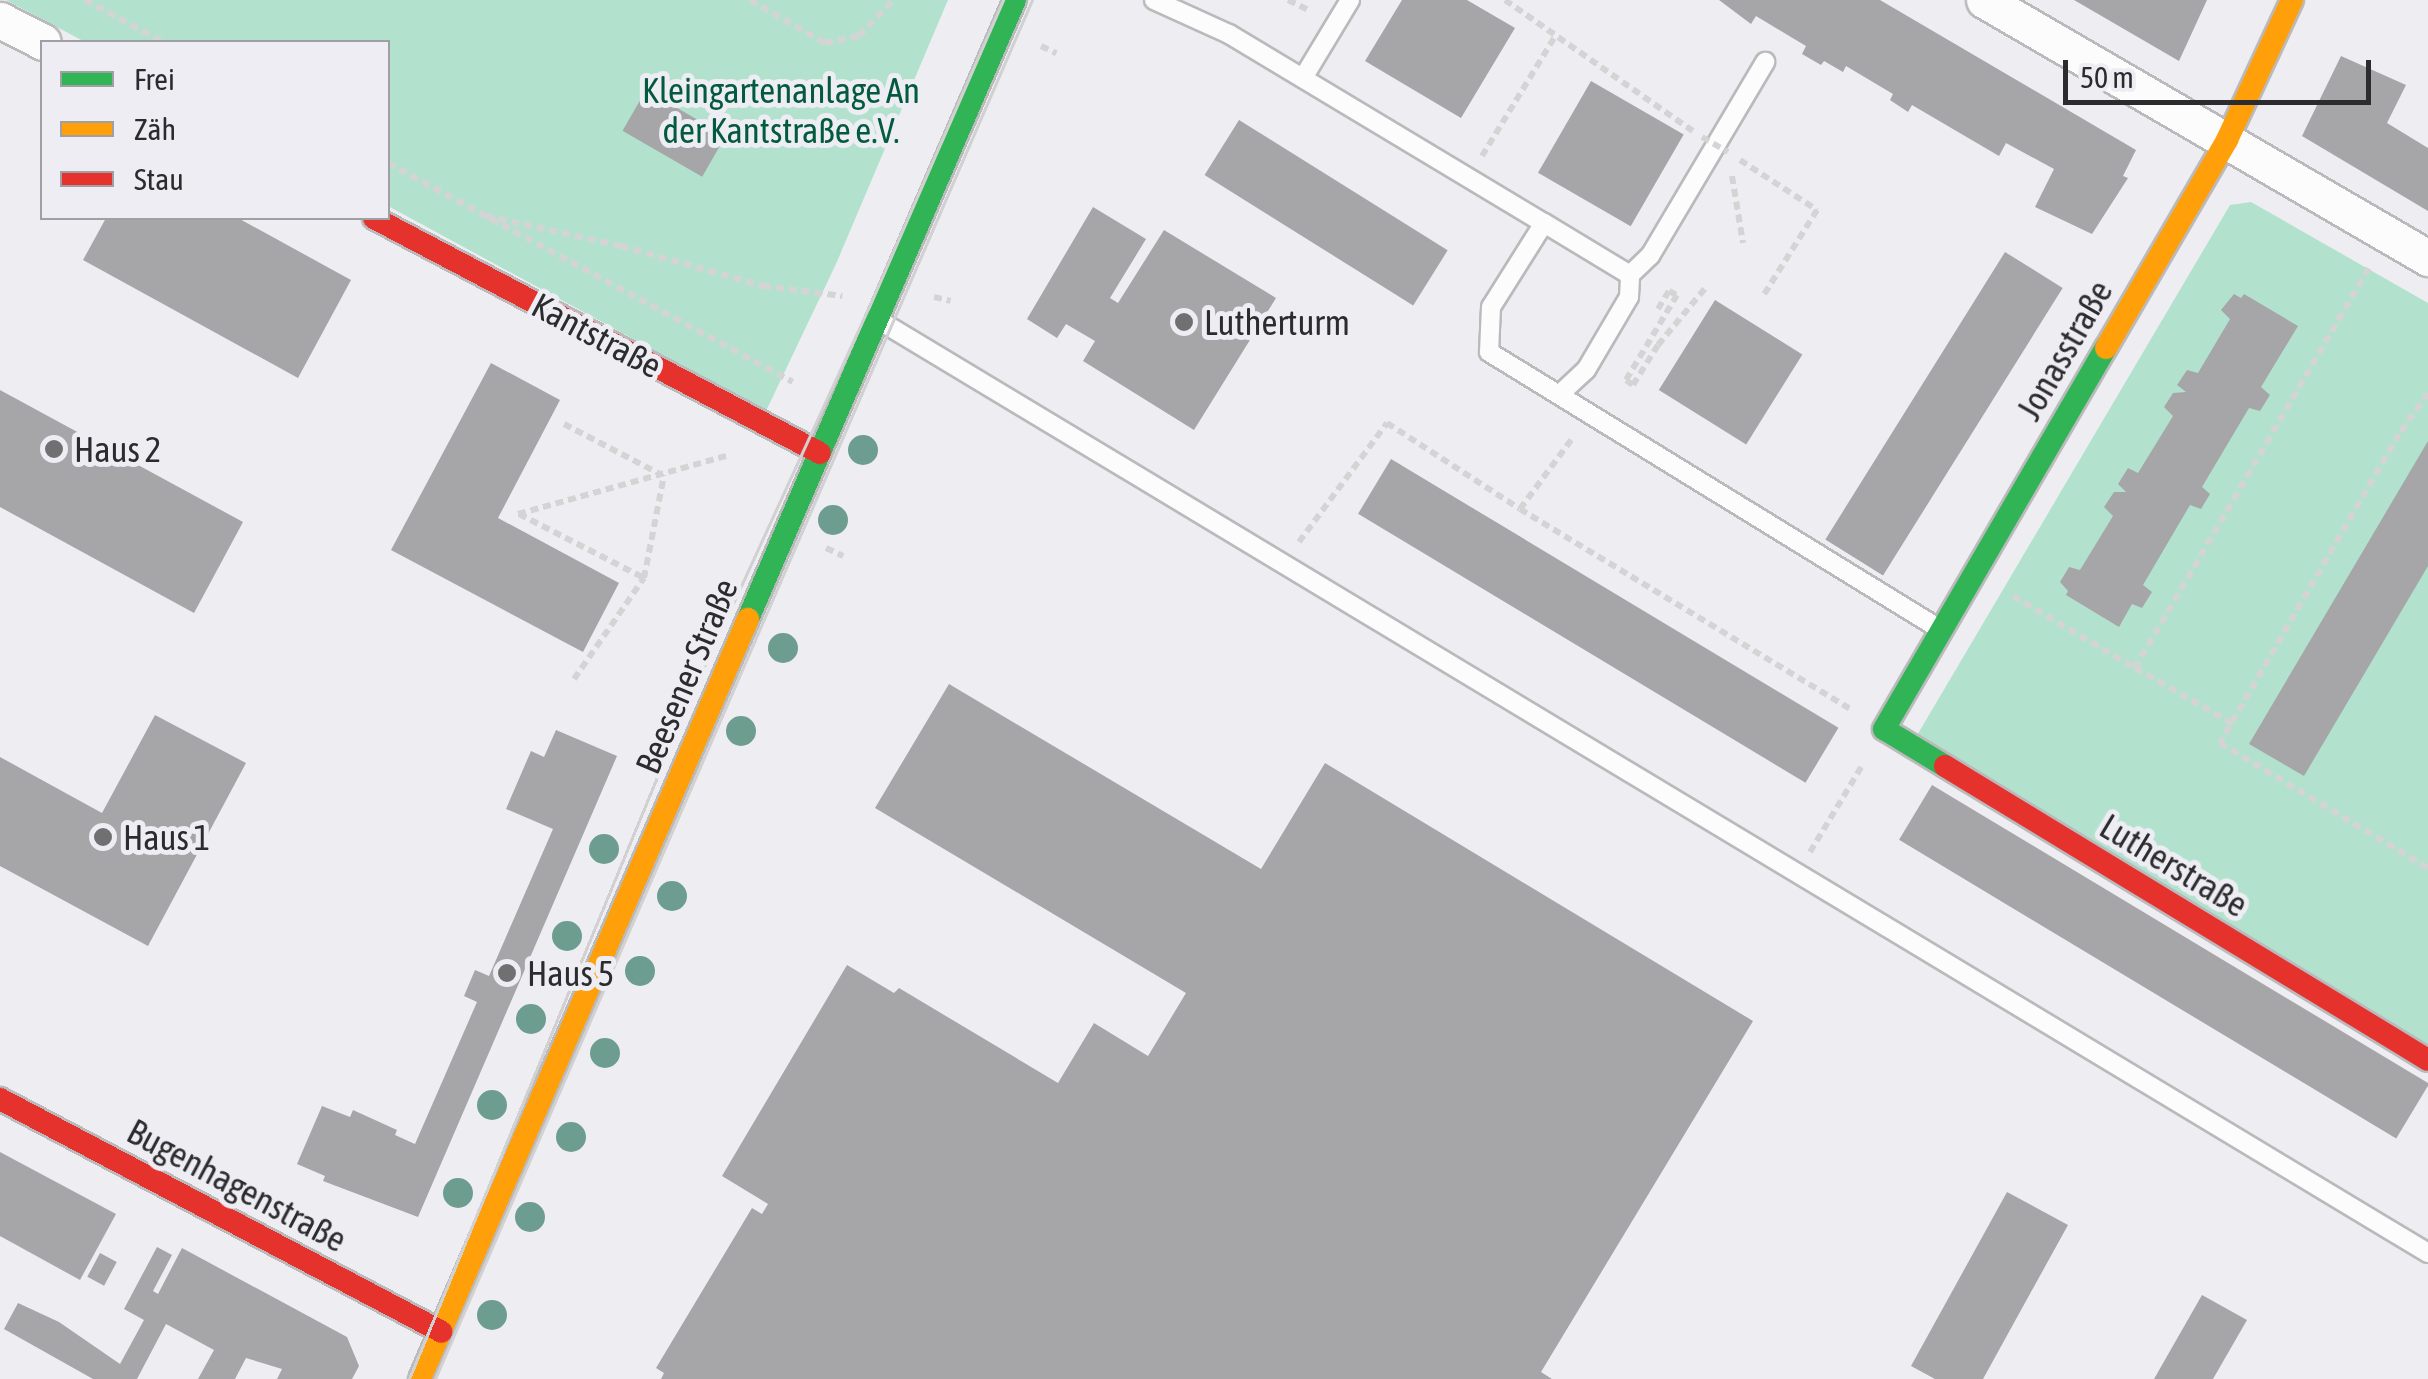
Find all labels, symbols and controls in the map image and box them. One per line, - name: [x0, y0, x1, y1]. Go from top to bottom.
- legend: [40, 40, 390, 220]
- scale bar: [2068, 40, 2376, 102]
- text: 50 m: [2080, 60, 2134, 94]
- text: Frei: [134, 62, 175, 96]
- park label: Kleingartenanlage An der Kantstraße e.V.: [642, 69, 920, 151]
- text: Zäh: [134, 112, 176, 146]
- text: Stau: [134, 162, 184, 196]
- street label: Jonasstraße: [2007, 273, 2121, 427]
- street label: Kantstraße: [525, 283, 669, 387]
- place label: Lutherturm: [1204, 301, 1350, 343]
- marker: Lutherturm: [1173, 311, 1195, 333]
- place label: Haus 2: [74, 428, 161, 470]
- marker: Haus 2: [43, 438, 65, 460]
- street label: Beesener Straße: [626, 572, 746, 780]
- street label: Lutherstraße: [2093, 805, 2255, 925]
- place label: Haus 1: [123, 816, 210, 858]
- marker: Haus 1: [92, 826, 114, 848]
- place label: Haus 5: [527, 952, 614, 994]
- marker: Haus 5: [496, 962, 518, 984]
- street label: Bugenhagenstraße: [120, 1110, 354, 1260]

